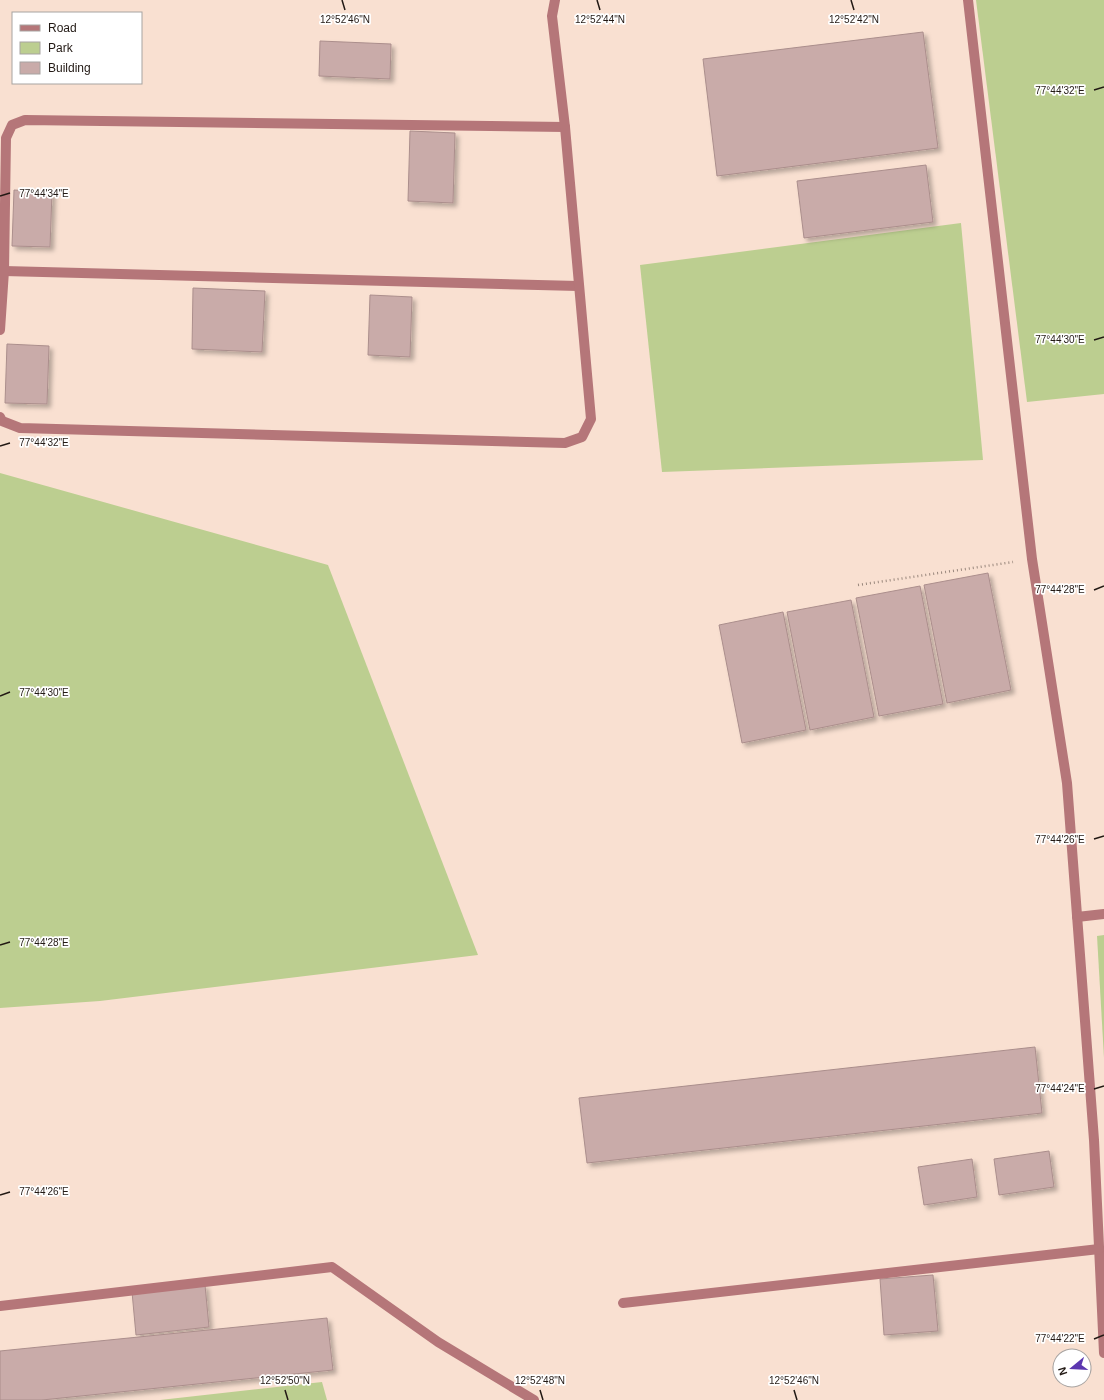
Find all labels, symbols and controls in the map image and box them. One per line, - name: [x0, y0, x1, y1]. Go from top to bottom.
- legend: [12, 12, 142, 84]
- text: 12°52'46"N: [320, 14, 370, 25]
- text: 12°52'44"N: [575, 14, 625, 25]
- text: 12°52'42"N: [829, 14, 879, 25]
- text: Road: [48, 21, 77, 35]
- text: Park: [48, 41, 74, 55]
- text: Building: [48, 61, 91, 75]
- text: 77°44'32"E: [1035, 85, 1085, 96]
- text: 77°44'34"E: [19, 188, 69, 199]
- text: 77°44'30"E: [1035, 334, 1085, 345]
- text: 77°44'32"E: [19, 437, 69, 448]
- text: 77°44'28"E: [1035, 584, 1085, 595]
- text: 77°44'30"E: [19, 687, 69, 698]
- text: 77°44'26"E: [1035, 834, 1085, 845]
- text: 77°44'28"E: [19, 937, 69, 948]
- text: 77°44'24"E: [1035, 1083, 1085, 1094]
- text: 77°44'26"E: [19, 1186, 69, 1197]
- text: 77°44'22"E: [1035, 1333, 1085, 1344]
- north arrow: [1052, 1348, 1092, 1388]
- text: N: [1056, 1365, 1069, 1377]
- text: 12°52'50"N: [260, 1375, 310, 1386]
- text: 12°52'48"N: [515, 1375, 565, 1386]
- text: 12°52'46"N: [769, 1375, 819, 1386]

